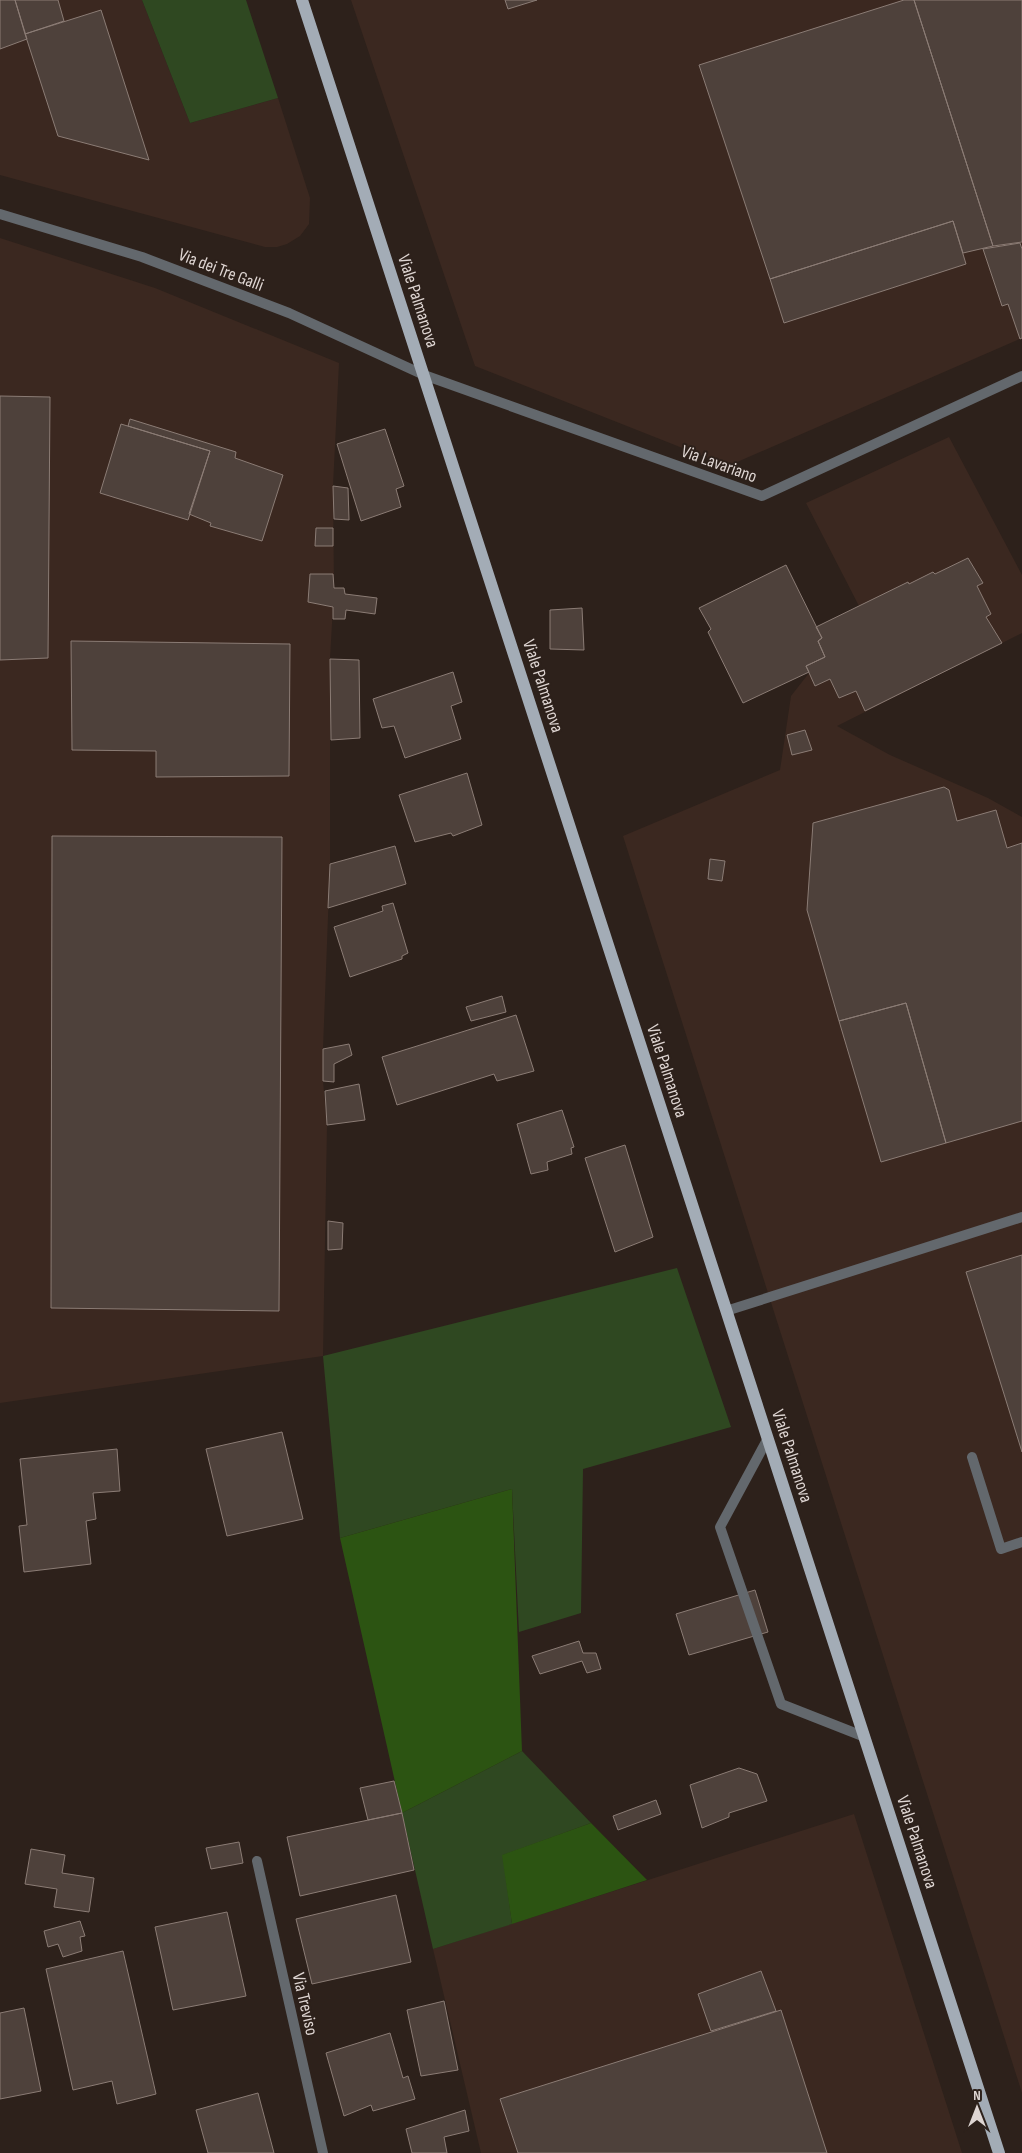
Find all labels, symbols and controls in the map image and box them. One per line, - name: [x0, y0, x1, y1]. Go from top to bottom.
- street label: Via dei Tre Galli: [176, 244, 266, 296]
- street label: Viale Palmanova: [393, 252, 443, 350]
- street label: Via Lavariano: [678, 441, 760, 487]
- street label: Viale Palmanova: [518, 637, 568, 735]
- street label: Viale Palmanova: [642, 1022, 692, 1120]
- street label: Viale Palmanova: [767, 1407, 817, 1505]
- street label: Viale Palmanova: [892, 1793, 942, 1891]
- street label: Via Treviso: [288, 1971, 322, 2037]
- north arrow: [952, 2083, 1002, 2133]
- text: N: [973, 2087, 981, 2104]

